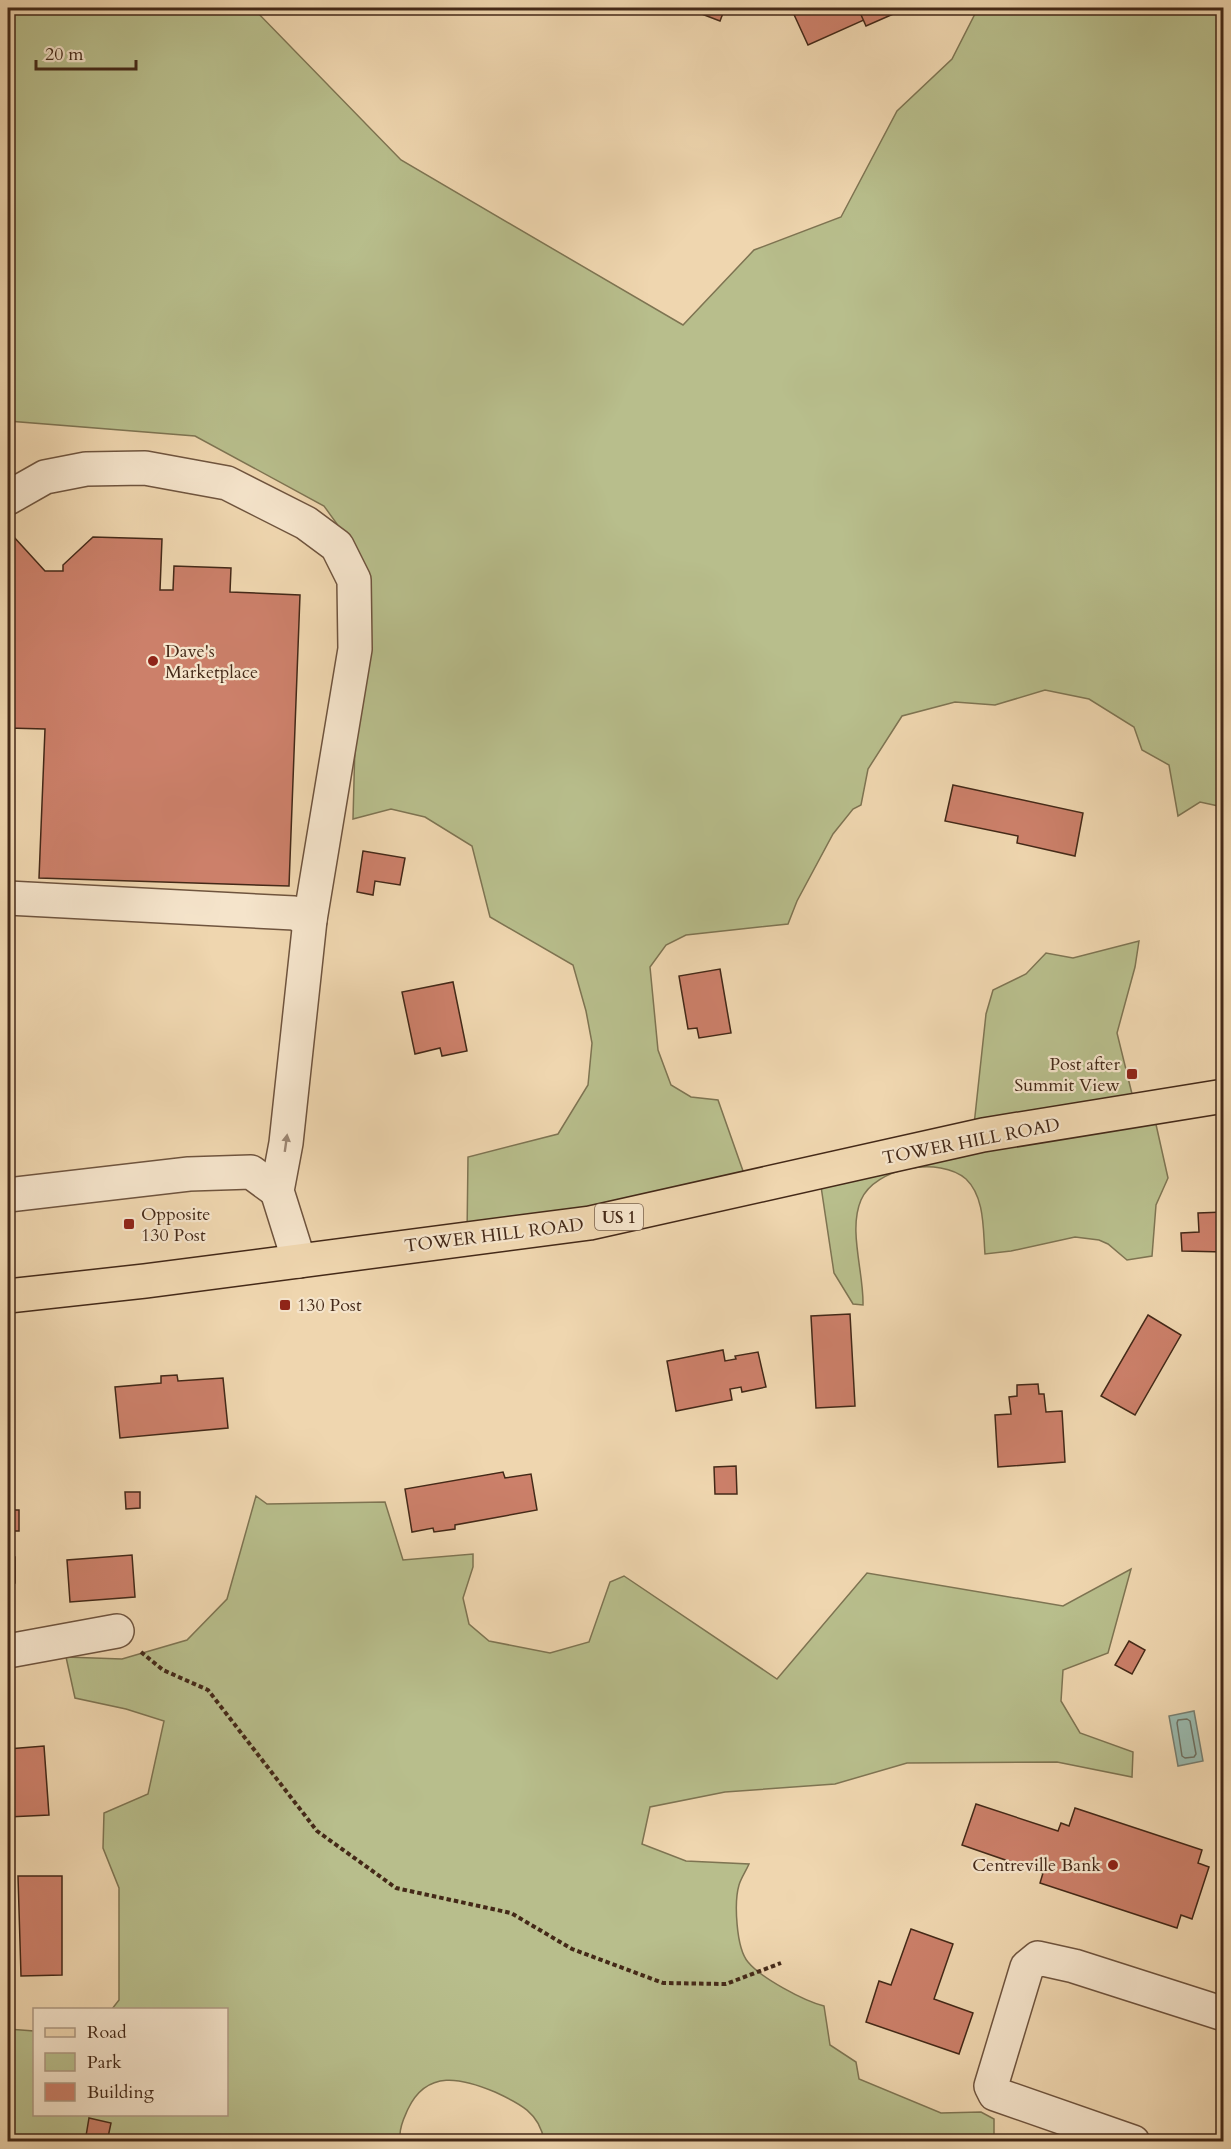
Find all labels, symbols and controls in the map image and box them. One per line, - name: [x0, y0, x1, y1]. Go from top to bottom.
- scale bar: [36, 33, 136, 71]
- text: 20 m: [45, 42, 84, 67]
- place label: Dave's Marketplace: [165, 639, 258, 685]
- marker: Dave's Marketplace: [146, 654, 160, 668]
- place label: Post after Summit View: [1014, 1052, 1121, 1098]
- marker: Post after Summit View: [1125, 1067, 1139, 1081]
- street label: TOWER HILL ROAD: [880, 1112, 1062, 1171]
- one-way arrow: [281, 1133, 290, 1152]
- place label: Opposite 130 Post: [141, 1202, 210, 1248]
- road number: US 1: [595, 1204, 643, 1230]
- street label: TOWER HILL ROAD: [403, 1212, 585, 1259]
- marker: Opposite 130 Post: [122, 1217, 136, 1231]
- place label: 130 Post: [297, 1293, 362, 1318]
- marker: 130 Post: [278, 1298, 292, 1312]
- place label: Centreville Bank: [972, 1853, 1101, 1878]
- marker: Centreville Bank: [1106, 1858, 1120, 1872]
- legend: [33, 2008, 228, 2116]
- text: Road: [87, 2020, 127, 2045]
- text: Park: [87, 2050, 122, 2075]
- text: Building: [87, 2080, 155, 2105]

